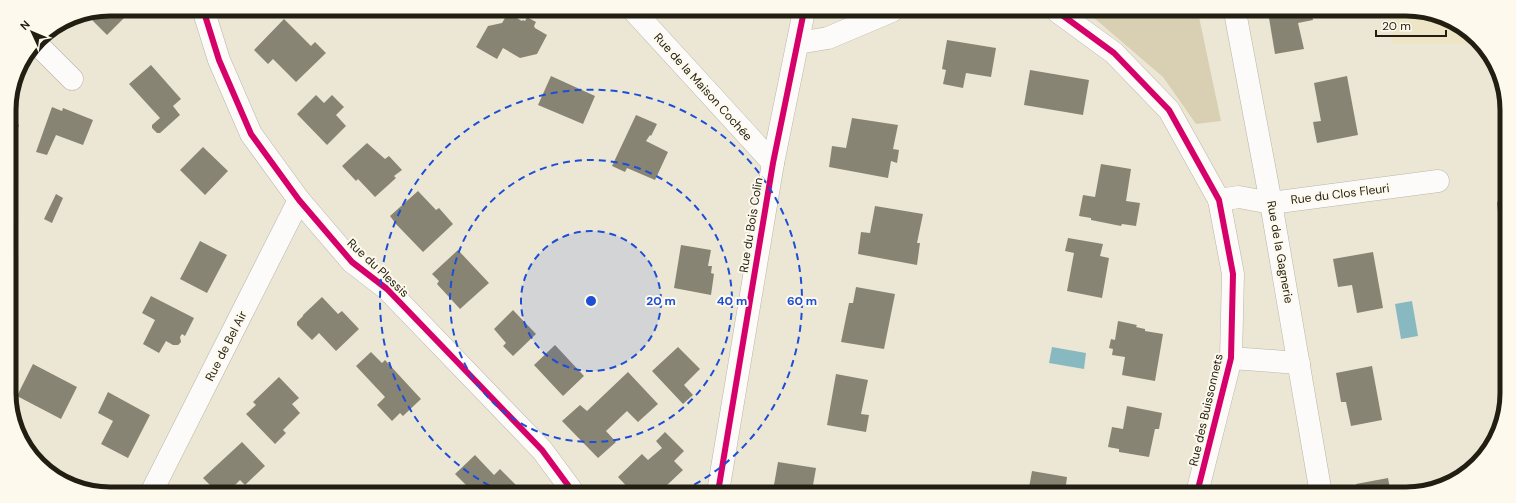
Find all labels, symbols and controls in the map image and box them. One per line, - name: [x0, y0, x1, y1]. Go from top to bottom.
- north arrow: [12, 12, 52, 52]
- scale bar: [1376, 12, 1446, 38]
- text: N: [17, 17, 33, 33]
- text: 20 m: [1382, 18, 1411, 34]
- street label: Rue de la Maison Cochée: [650, 30, 756, 144]
- street label: Rue du Bois Colin: [736, 176, 766, 274]
- street label: Rue du Clos Fleuri: [1290, 180, 1390, 208]
- street label: Rue de la Gagnerie: [1263, 199, 1297, 305]
- street label: Rue du Plessis: [344, 235, 412, 301]
- text: 20 m: [646, 293, 676, 309]
- text: 40 m: [717, 293, 747, 309]
- text: 60 m: [787, 293, 817, 309]
- centre of rings: [584, 294, 598, 308]
- street label: Rue de Bel Air: [201, 308, 251, 384]
- street label: Rue des Buissonnets: [1185, 352, 1227, 468]

